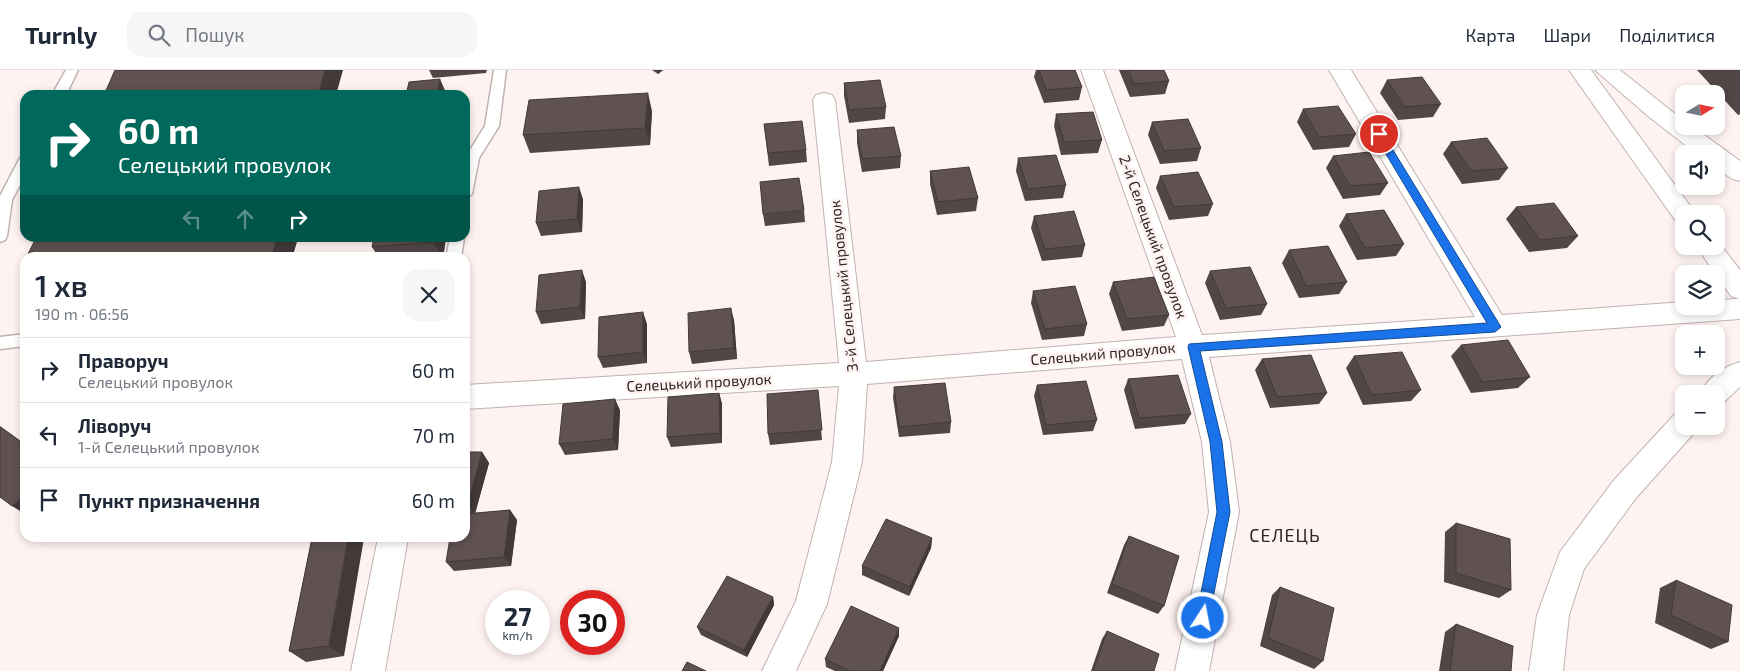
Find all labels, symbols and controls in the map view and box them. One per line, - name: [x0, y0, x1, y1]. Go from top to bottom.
- search box: [127, 12, 477, 57]
- text: Turnly: [25, 20, 97, 49]
- icon: search: [145, 21, 173, 49]
- text: Пошук: [185, 23, 244, 46]
- text: Карта: [1465, 24, 1515, 46]
- text: Шари: [1543, 24, 1591, 46]
- text: Поділитися: [1619, 24, 1715, 46]
- north arrow: [1675, 85, 1725, 135]
- map controls: [1675, 85, 1725, 435]
- text: 60 m: [118, 109, 199, 151]
- icon: right: [35, 110, 100, 175]
- pin: [1358, 113, 1400, 155]
- icon: arrive: [1365, 120, 1393, 148]
- button: sound: [1675, 145, 1725, 195]
- text: Селецький провулок: [118, 151, 331, 177]
- street label: 2-й Селецький провулок: [1115, 152, 1192, 321]
- street label: 3-й Селецький провулок: [825, 199, 862, 373]
- icon: left: [178, 205, 206, 233]
- icon: ahead: [231, 205, 259, 233]
- icon: right: [284, 205, 312, 233]
- button: search: [1675, 205, 1725, 255]
- button: layers: [1675, 265, 1725, 315]
- text: 1 хв: [35, 267, 88, 303]
- button: close: [403, 269, 455, 321]
- text: 190 m · 06:56: [35, 304, 129, 323]
- button: +: [1675, 325, 1725, 375]
- street label: Селецький провулок: [1030, 338, 1176, 369]
- text: Праворуч: [78, 349, 169, 372]
- icon: right: [35, 356, 63, 384]
- text: 60 m: [412, 359, 455, 382]
- street label: Селецький провулок: [626, 369, 772, 396]
- text: Селецький провулок: [78, 372, 233, 391]
- button: −: [1675, 385, 1725, 435]
- text: Ліворуч: [78, 414, 151, 437]
- icon: left: [35, 421, 63, 449]
- text: 70 m: [413, 424, 455, 447]
- text: 1-й Селецький провулок: [78, 437, 260, 456]
- icon: arrive: [35, 486, 63, 514]
- text: Пункт призначення: [78, 489, 260, 512]
- text: 60 m: [412, 489, 455, 512]
- district label: СЕЛЕЦЬ: [1249, 524, 1321, 546]
- speed limit sign: 30: [560, 590, 625, 655]
- position arrow: [1176, 591, 1228, 643]
- text: 27: [504, 601, 531, 631]
- text: km/h: [503, 628, 532, 642]

